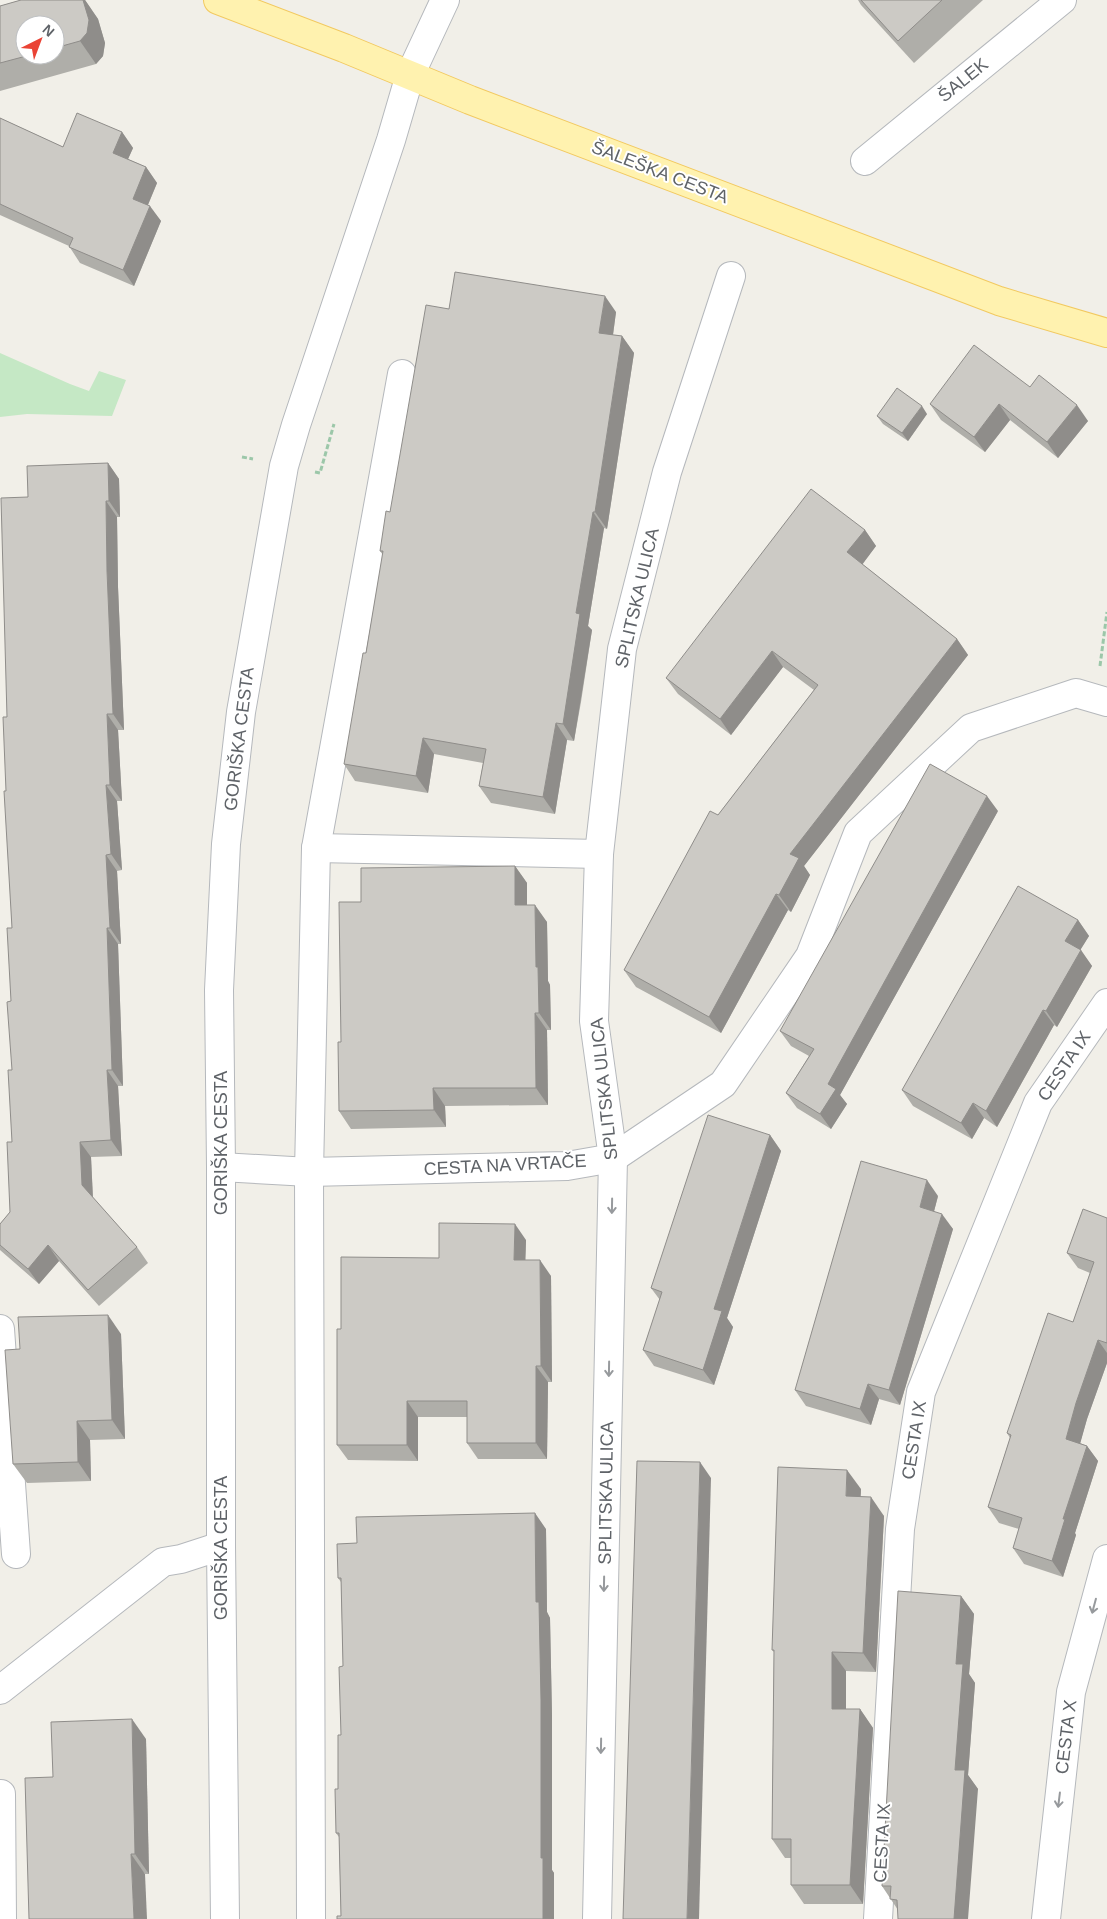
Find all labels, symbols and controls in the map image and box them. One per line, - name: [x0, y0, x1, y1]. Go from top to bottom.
- north arrow: [15, 15, 65, 65]
- text: N: [40, 21, 58, 40]
- street label: ŠALEK: [934, 53, 992, 106]
- street label: ŠALEŠKA CESTA: [589, 136, 732, 207]
- street label: SPLITSKA ULICA: [611, 526, 663, 670]
- street label: GORIŠKA CESTA: [219, 666, 258, 812]
- street label: SPLITSKA ULICA: [587, 1017, 621, 1161]
- street label: CESTA IX: [1033, 1027, 1095, 1105]
- street label: GORIŠKA CESTA: [210, 1071, 231, 1215]
- street label: CESTA NA VRTAČE: [423, 1150, 587, 1179]
- one-way arrow: [607, 1198, 617, 1214]
- one-way arrow: [604, 1360, 614, 1376]
- street label: CESTA IX: [898, 1399, 930, 1481]
- street label: SPLITSKA ULICA: [595, 1421, 617, 1565]
- street label: GORIŠKA CESTA: [210, 1476, 231, 1620]
- one-way arrow: [599, 1575, 609, 1591]
- one-way arrow: [1089, 1597, 1099, 1613]
- street label: CESTA X: [1052, 1699, 1080, 1775]
- one-way arrow: [596, 1738, 606, 1754]
- one-way arrow: [1054, 1791, 1064, 1807]
- street label: CESTA IX: [870, 1803, 894, 1883]

